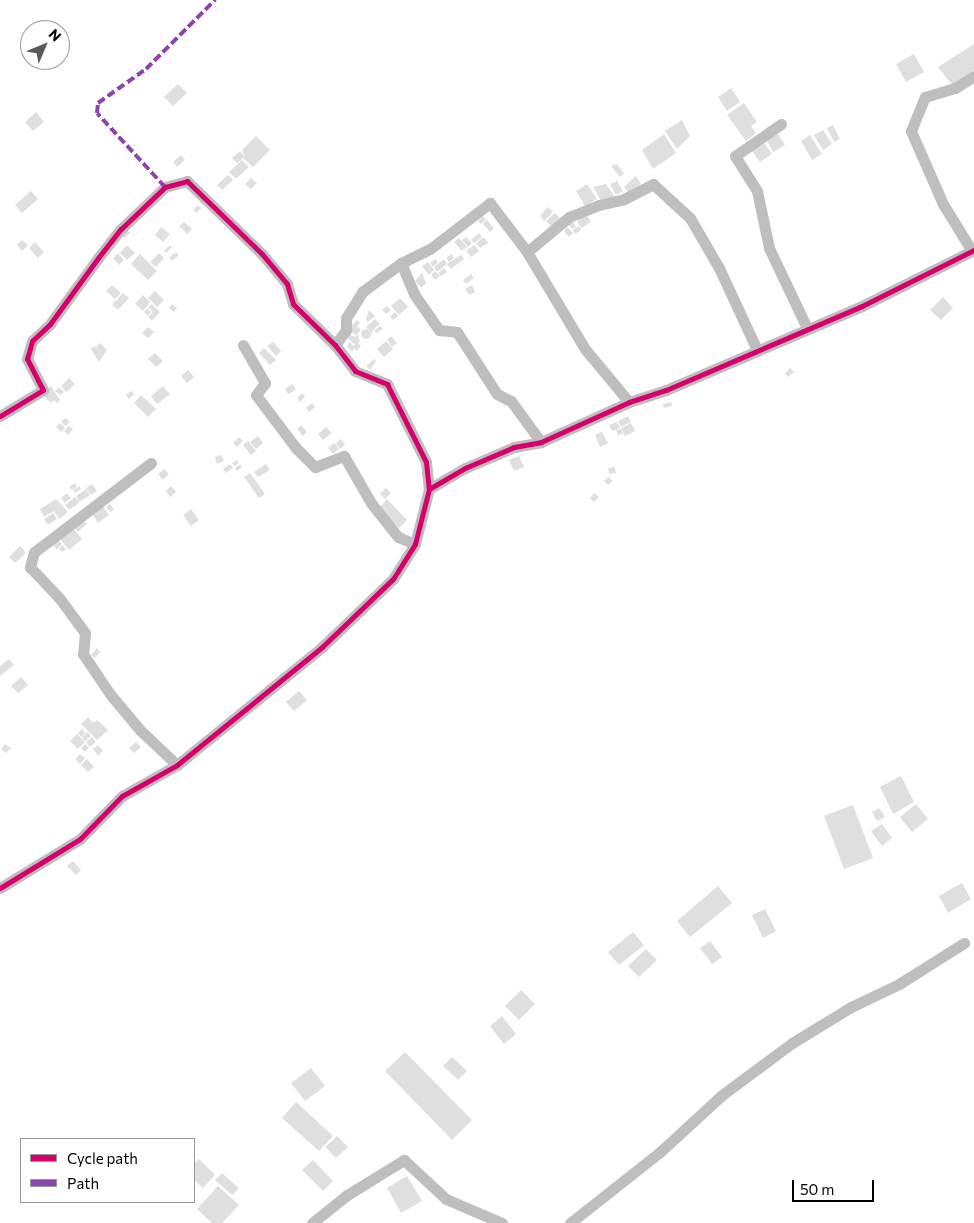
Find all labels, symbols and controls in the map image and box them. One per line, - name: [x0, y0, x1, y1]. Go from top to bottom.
- north arrow: [20, 20, 70, 70]
- text: N: [46, 25, 65, 44]
- legend: [20, 1138, 195, 1203]
- text: Cycle path: [67, 1149, 138, 1167]
- scale bar: [794, 1170, 876, 1202]
- text: Path: [67, 1174, 99, 1192]
- text: 50 m: [800, 1180, 834, 1198]

